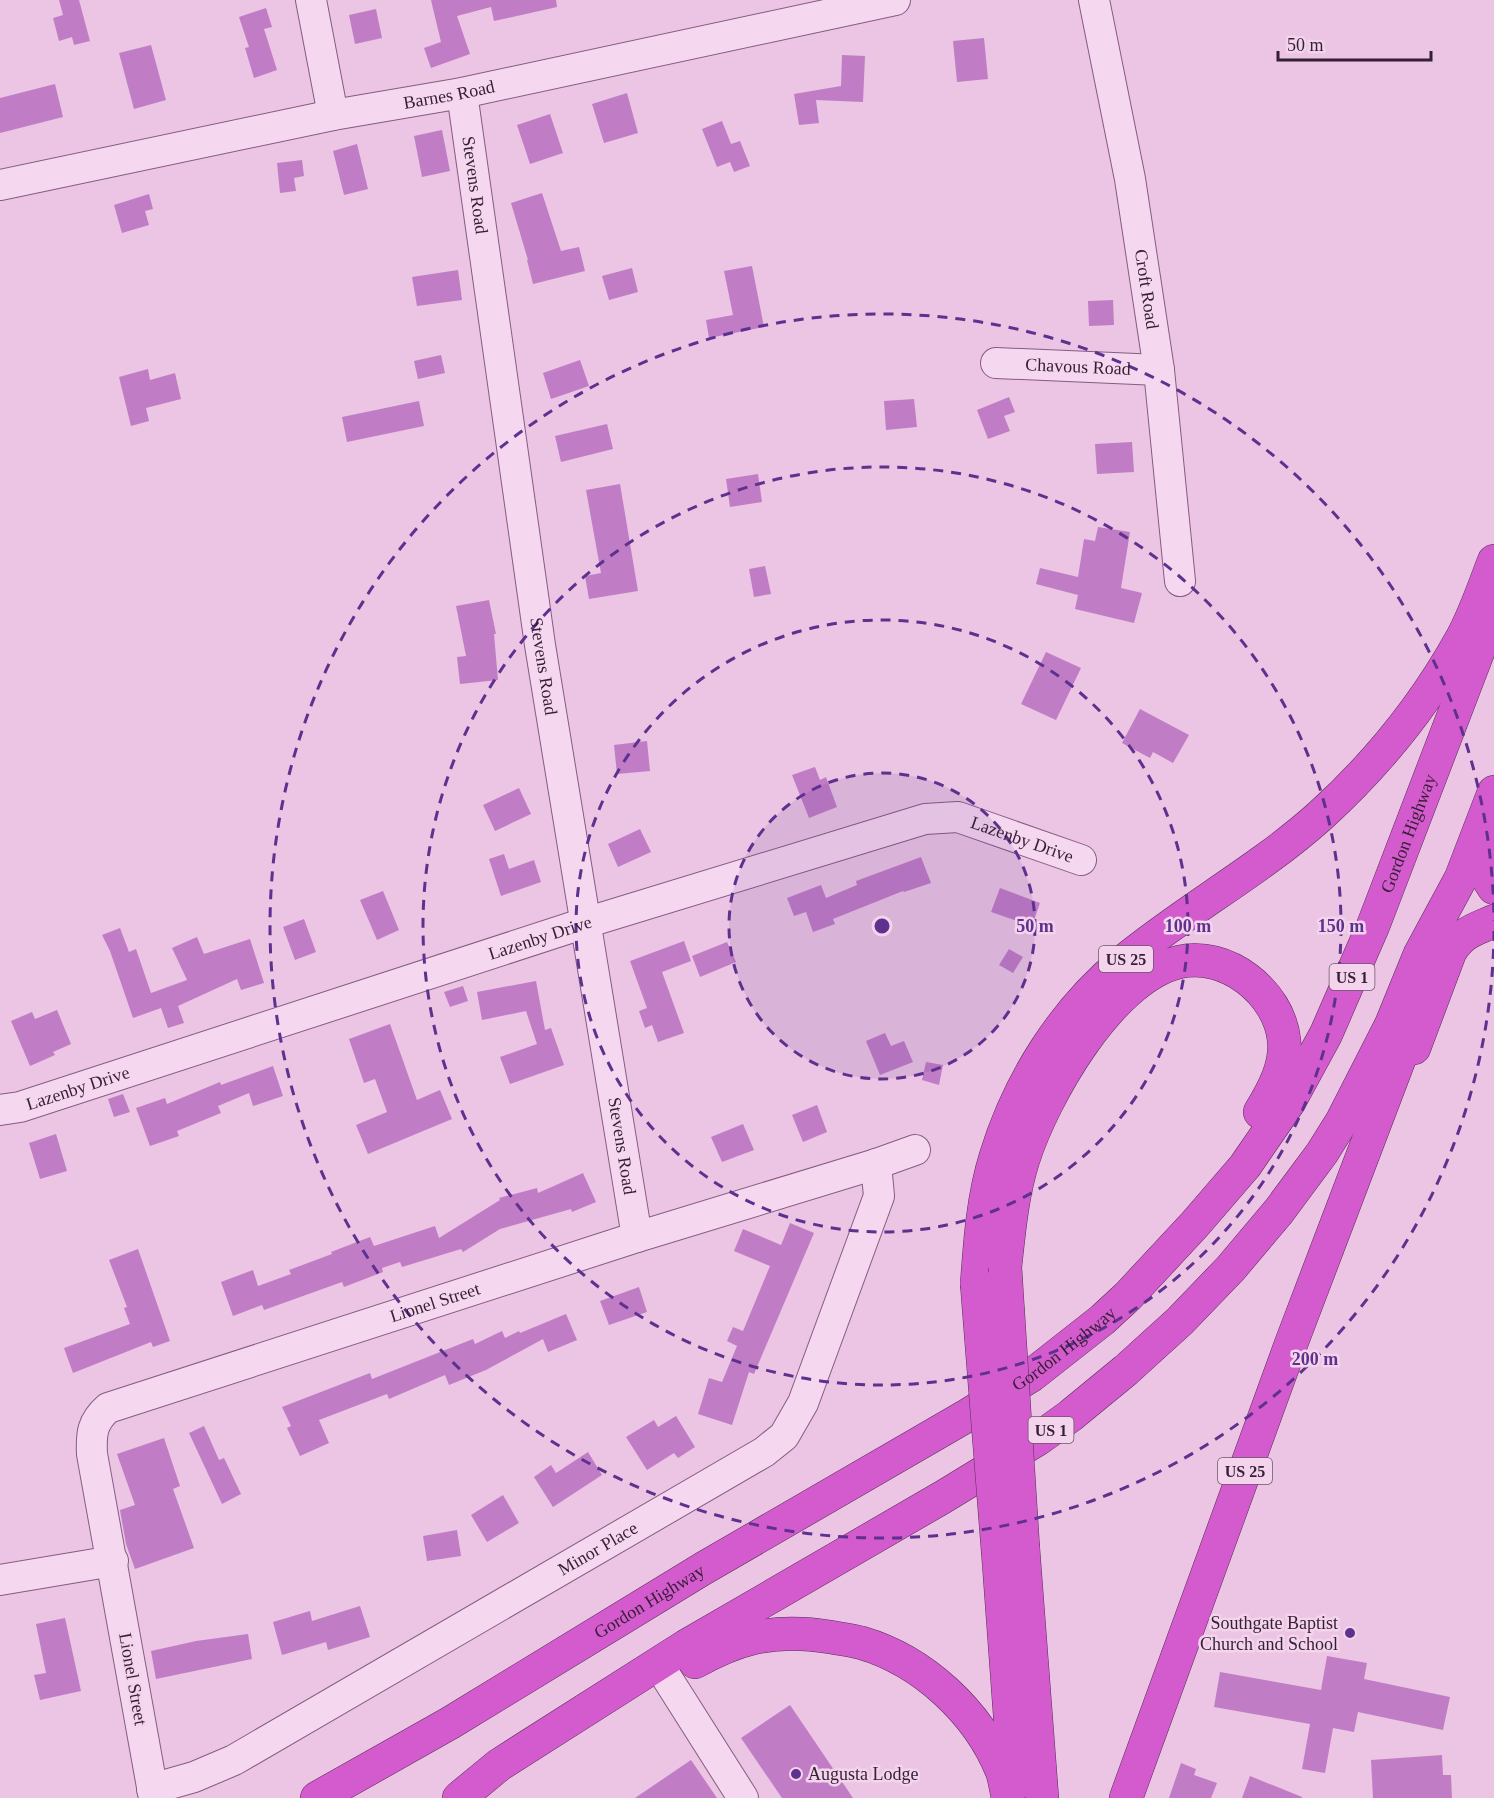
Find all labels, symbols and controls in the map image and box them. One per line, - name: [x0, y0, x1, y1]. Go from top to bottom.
- scale bar: [1278, 24, 1431, 62]
- text: 50 m: [1287, 35, 1324, 55]
- street label: Barnes Road: [402, 76, 496, 113]
- street label: Stevens Road: [458, 135, 492, 235]
- street label: Croft Road: [1131, 248, 1163, 330]
- street label: Chavous Road: [1025, 354, 1131, 379]
- street label: Stevens Road: [526, 616, 561, 716]
- street label: Gordon Highway: [1377, 771, 1440, 896]
- street label: Lazenby Drive: [968, 812, 1076, 867]
- street label: Lazenby Drive: [486, 912, 594, 964]
- centre of rings: [872, 916, 892, 936]
- text: 50 m: [1016, 916, 1054, 936]
- text: 100 m: [1165, 916, 1211, 936]
- text: 150 m: [1318, 916, 1364, 936]
- road number: US 25: [1099, 946, 1153, 972]
- road number: US 1: [1330, 964, 1374, 990]
- street label: Lazenby Drive: [24, 1062, 132, 1114]
- street label: Stevens Road: [604, 1096, 640, 1196]
- street label: Lionel Street: [387, 1278, 482, 1326]
- street label: Gordon Highway: [1008, 1303, 1120, 1395]
- text: 200 m: [1292, 1349, 1338, 1369]
- road number: US 1: [1028, 1417, 1074, 1443]
- road number: US 25: [1218, 1458, 1272, 1484]
- street label: Minor Place: [555, 1518, 641, 1579]
- street label: Gordon Highway: [590, 1560, 708, 1643]
- place label: Southgate Baptist Church and School: [1200, 1613, 1338, 1654]
- marker: Southgate Baptist Church and School: [1343, 1626, 1357, 1640]
- street label: Lionel Street: [115, 1631, 151, 1727]
- place label: Augusta Lodge: [808, 1764, 918, 1784]
- marker: Augusta Lodge: [789, 1767, 803, 1781]

